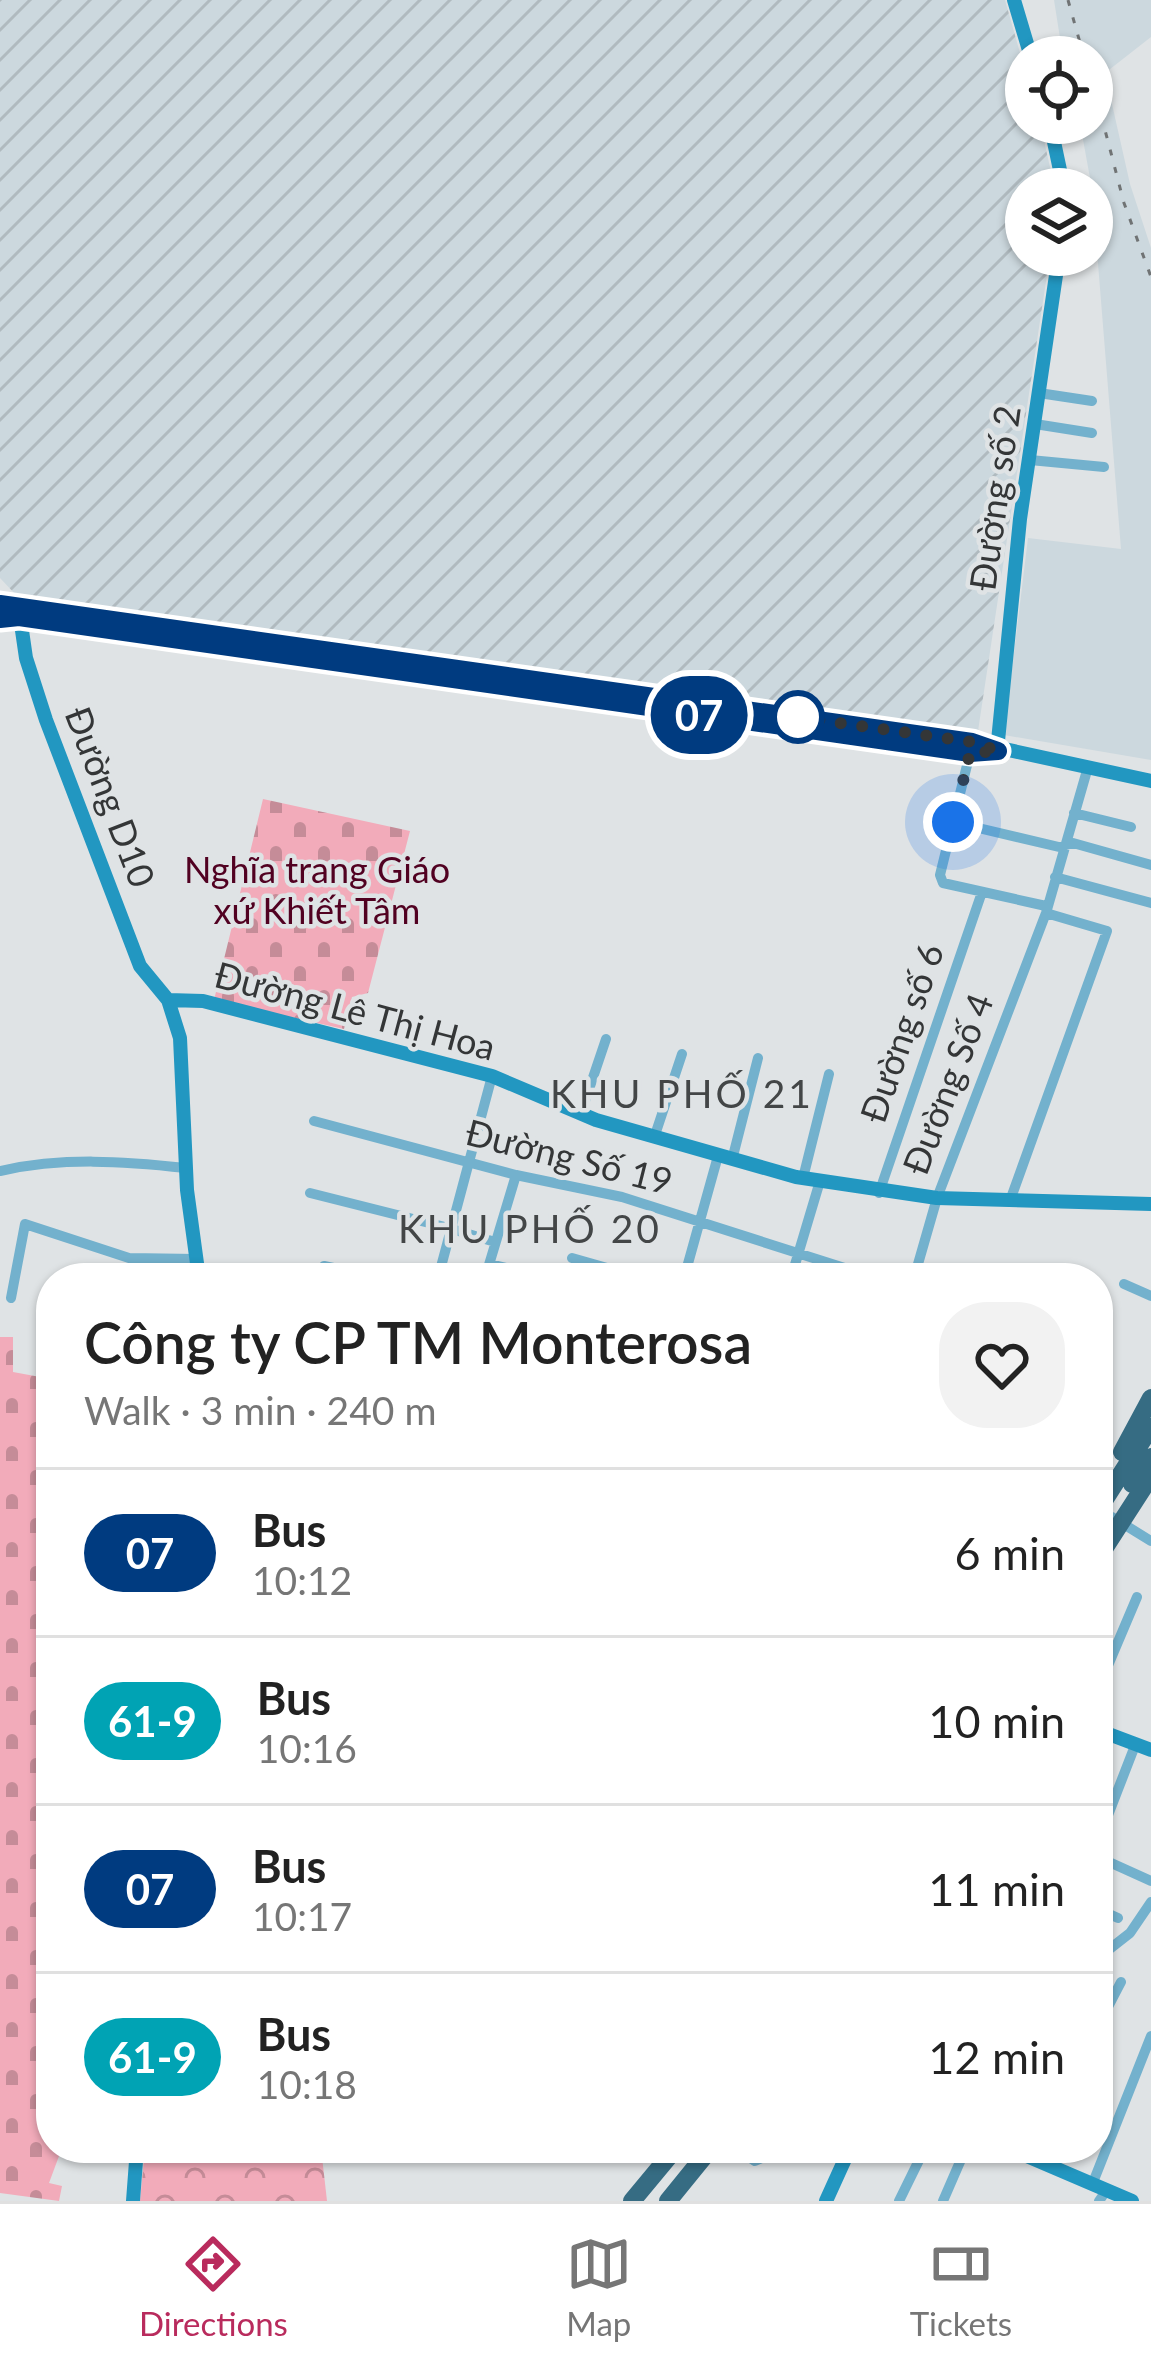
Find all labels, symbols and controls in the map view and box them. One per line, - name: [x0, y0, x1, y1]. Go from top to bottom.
- map controls: [1005, 36, 1113, 276]
- button: locate: [1005, 36, 1113, 144]
- button: layers: [1005, 168, 1113, 276]
- street label: Đường số 2: [959, 403, 1029, 593]
- line badge: 07: [645, 676, 753, 754]
- text: 07: [675, 690, 723, 740]
- unlabelled marker: [773, 692, 823, 742]
- street label: Đường D10: [56, 700, 165, 893]
- your location: [923, 792, 983, 852]
- park label: Nghĩa trang Giáo xứ Khiết Tâm: [184, 847, 450, 932]
- street label: Đường số 6: [850, 938, 952, 1128]
- street label: Đường Lê Thị Hoa: [210, 951, 500, 1069]
- street label: Đường Số 4: [892, 987, 1002, 1180]
- district label: KHU PHỐ 21: [550, 1070, 814, 1116]
- street label: Đường Số 19: [462, 1109, 677, 1203]
- district label: KHU PHỐ 20: [398, 1205, 662, 1251]
- button: heart: [939, 1302, 1065, 1428]
- text: Công ty CP TM Monterosa: [84, 1308, 752, 1376]
- text: Walk · 3 min · 240 m: [84, 1387, 437, 1433]
- text: Bus: [252, 1503, 326, 1557]
- text: 6 min: [954, 1526, 1065, 1580]
- text: 07: [126, 1528, 174, 1578]
- text: 10:12: [252, 1557, 352, 1603]
- text: Bus: [257, 1671, 331, 1725]
- text: 10 min: [928, 1694, 1065, 1748]
- text: 61-9: [108, 1696, 197, 1746]
- text: 10:16: [257, 1725, 357, 1771]
- text: Bus: [252, 1839, 326, 1893]
- text: 11 min: [928, 1862, 1065, 1916]
- text: 07: [126, 1864, 174, 1914]
- text: 10:17: [252, 1893, 352, 1939]
- text: Bus: [257, 2007, 331, 2061]
- text: 12 min: [928, 2030, 1065, 2084]
- text: 61-9: [108, 2032, 197, 2082]
- text: 10:18: [257, 2061, 357, 2107]
- tab: Directions: [139, 2231, 288, 2343]
- tab: Map: [566, 2231, 632, 2343]
- tab: Tickets: [910, 2231, 1012, 2343]

